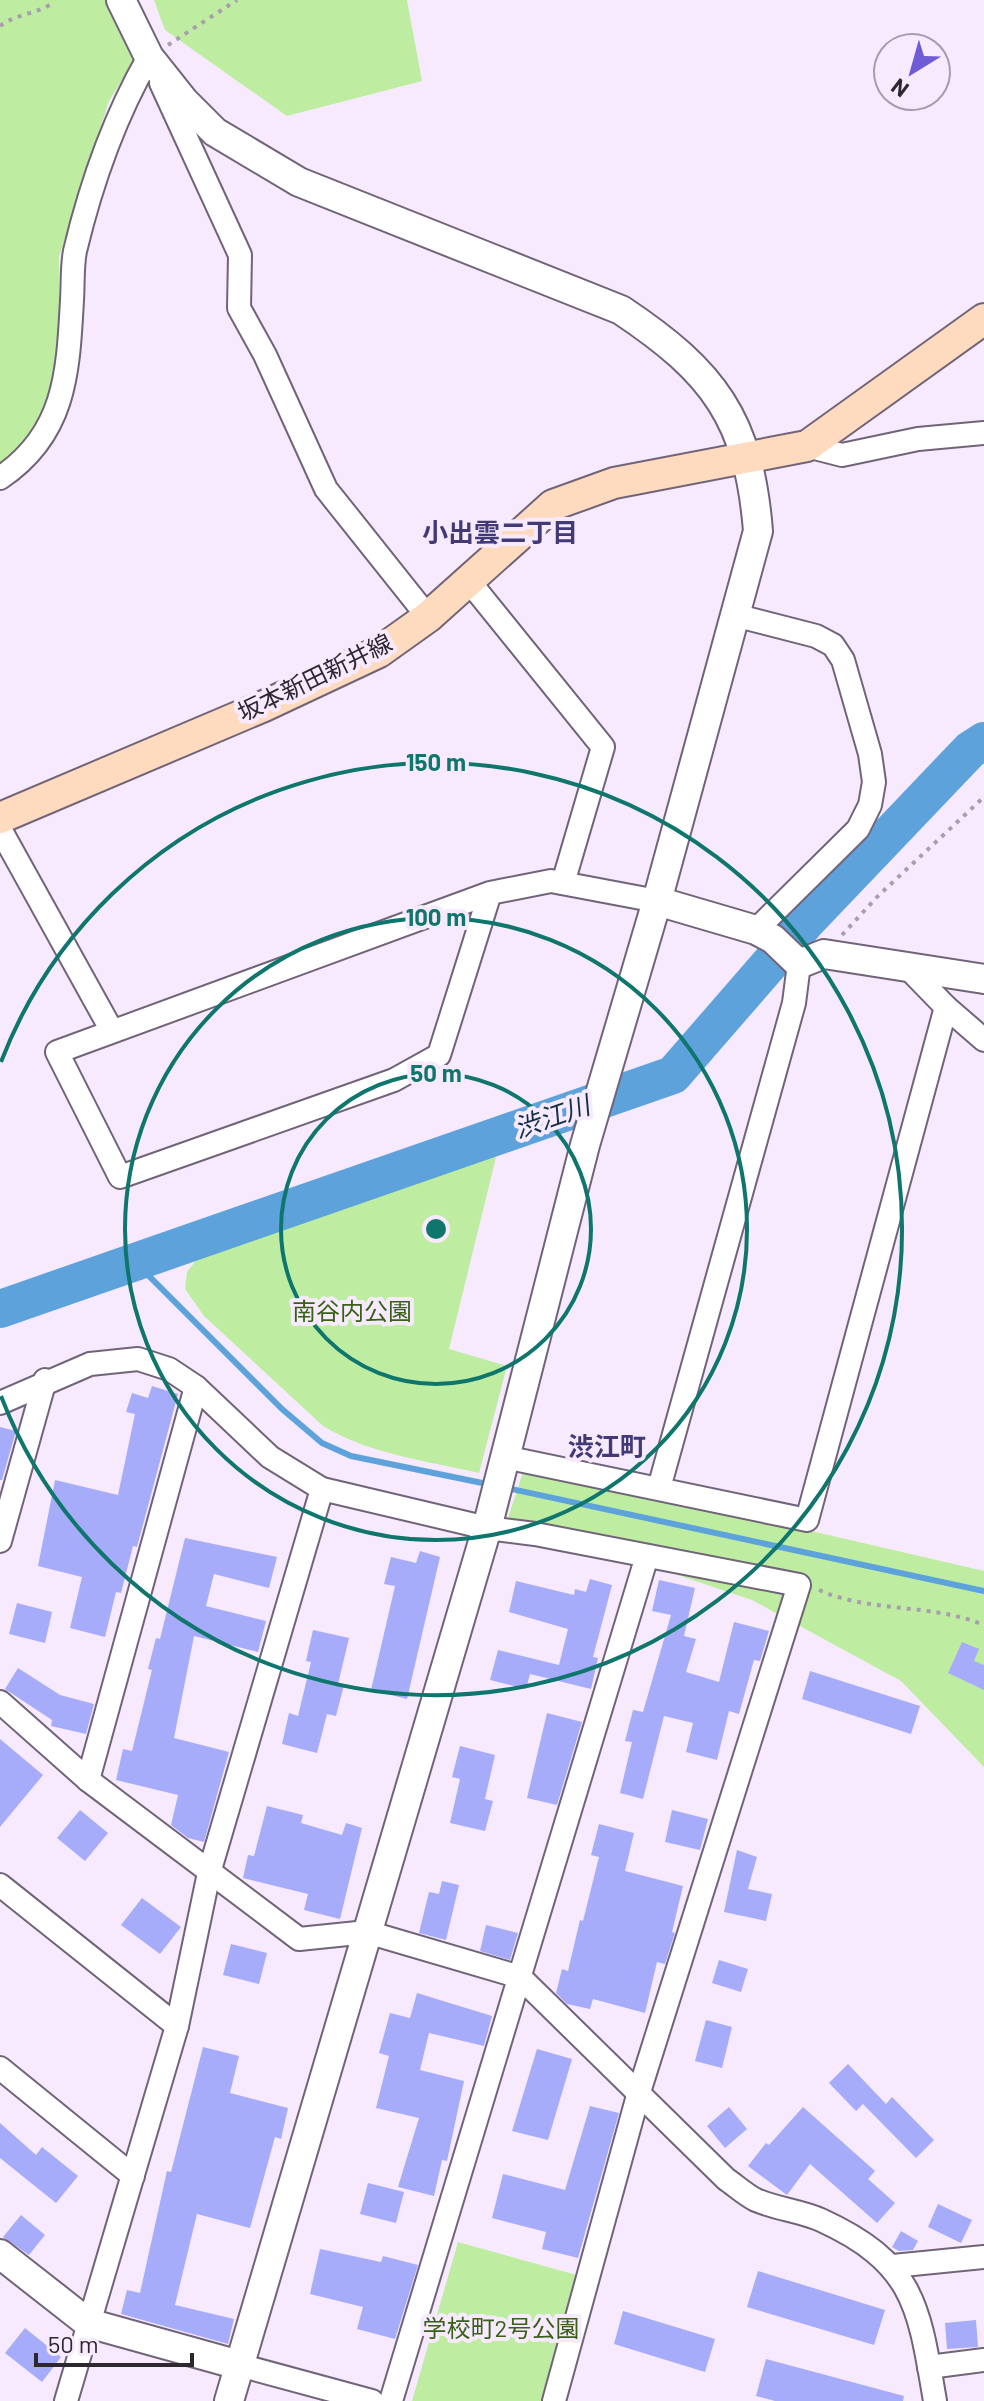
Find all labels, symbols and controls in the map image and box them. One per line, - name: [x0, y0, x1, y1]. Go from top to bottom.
- north arrow: [872, 32, 952, 112]
- text: N: [886, 74, 913, 104]
- district label: 小出雲二丁目: [422, 516, 578, 547]
- street label: 坂本新田新井線: [232, 627, 396, 727]
- text: 150 m: [406, 747, 466, 776]
- text: 100 m: [406, 902, 466, 931]
- text: 50 m: [410, 1058, 462, 1087]
- water label: 渋江川: [510, 1087, 596, 1143]
- centre of rings: [422, 1215, 450, 1243]
- park label: 南谷内公園: [292, 1296, 412, 1325]
- district label: 渋江町: [568, 1430, 646, 1461]
- park label: 学校町2号公園: [423, 2313, 579, 2342]
- scale bar: [36, 2317, 192, 2367]
- text: 50 m: [48, 2329, 99, 2358]

